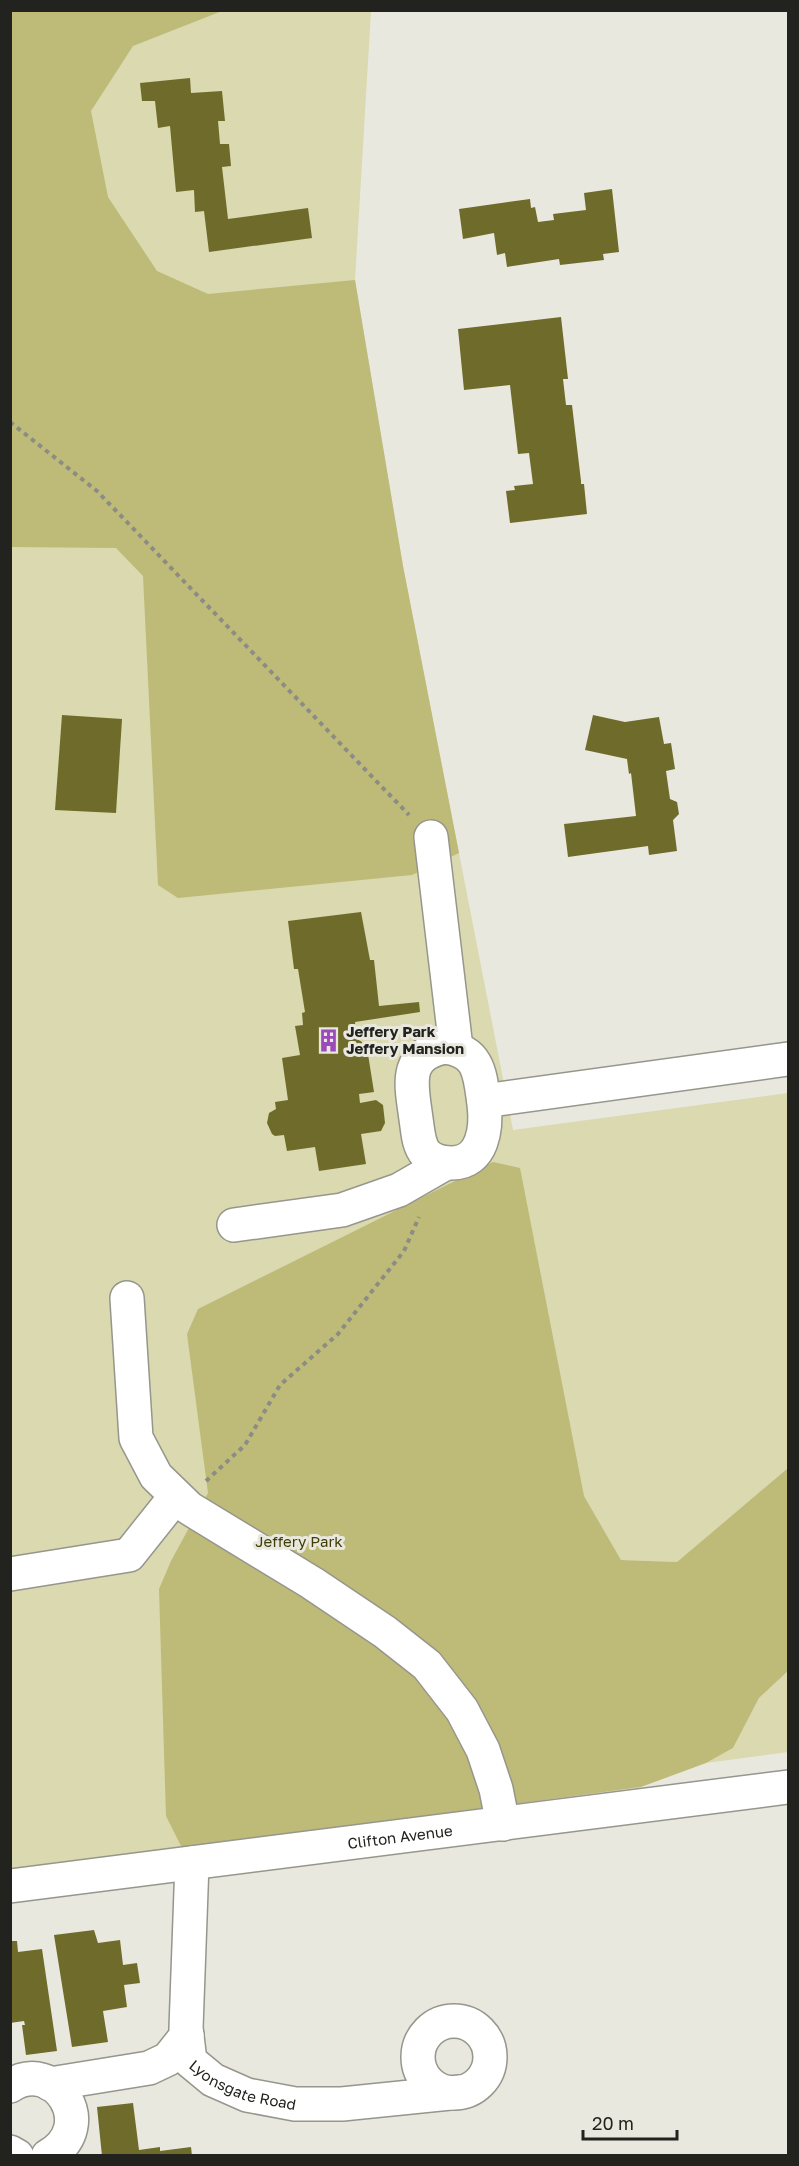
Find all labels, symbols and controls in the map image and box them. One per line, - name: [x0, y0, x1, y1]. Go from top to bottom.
- place label: Jeffery Park Jeffery Mansion: [346, 1022, 464, 1057]
- building icon: Jeffery Park Jeffery Mansion: [315, 1027, 341, 1053]
- park label: Jeffery Park: [255, 1532, 343, 1550]
- street label: Clifton Avenue: [346, 1821, 454, 1852]
- street label: Lyonsgate Road: [186, 2056, 298, 2113]
- scale bar: [583, 2103, 678, 2141]
- text: 20 m: [592, 2112, 634, 2134]

